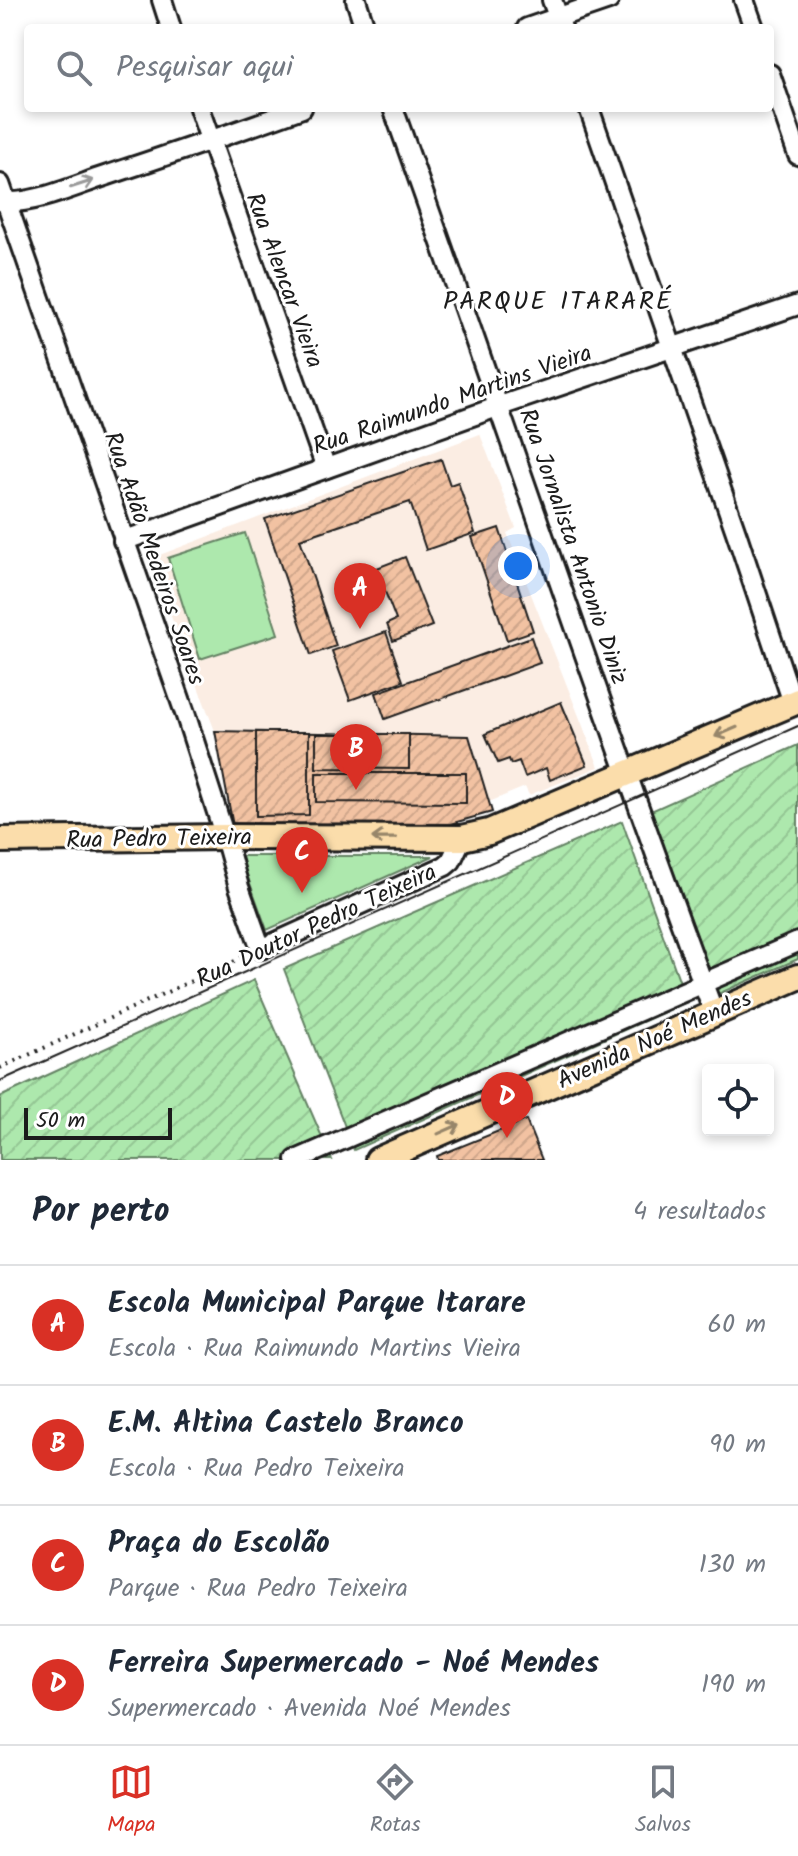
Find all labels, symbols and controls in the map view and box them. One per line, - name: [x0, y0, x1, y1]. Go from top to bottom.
- search box: [24, 24, 774, 112]
- text: Pesquisar aqui: [116, 44, 293, 92]
- icon: search: [52, 46, 96, 90]
- one-way arrow: [69, 176, 94, 190]
- street label: Rua Alencar Vieira: [234, 187, 333, 374]
- district label: PARQUE ITARARÉ: [443, 281, 673, 323]
- street label: Rua Raimundo Martins Vieira: [307, 334, 598, 467]
- street label: Rua Jornalista Antonio Diniz: [507, 403, 638, 690]
- street label: Rua Adão Medeiros Soares: [92, 427, 215, 690]
- your location: [498, 546, 538, 586]
- pin: A: [334, 563, 386, 629]
- pin: B: [330, 724, 382, 790]
- one-way arrow: [714, 725, 739, 740]
- street label: Rua Pedro Teixeira: [66, 818, 252, 861]
- pin: C: [276, 827, 328, 893]
- one-way arrow: [371, 830, 398, 846]
- street label: Rua Doutor Pedro Teixeira: [190, 853, 443, 999]
- street label: Avenida Noé Mendes: [551, 980, 758, 1101]
- map controls: [702, 1064, 774, 1136]
- button: locate: [702, 1064, 774, 1136]
- pin: D: [481, 1072, 533, 1138]
- scale bar: [24, 1104, 172, 1140]
- text: 50 m: [36, 1104, 85, 1139]
- one-way arrow: [436, 1120, 461, 1135]
- text: Por perto: [32, 1185, 170, 1239]
- text: 4 resultados: [633, 1191, 766, 1233]
- text: Escola Municipal Parque Itarare: [108, 1280, 526, 1328]
- text: A: [50, 1304, 66, 1346]
- text: 60 m: [707, 1304, 766, 1346]
- text: Escola · Rua Raimundo Martins Vieira: [108, 1328, 521, 1370]
- text: E.M. Altina Castelo Branco: [108, 1400, 464, 1448]
- text: B: [50, 1424, 66, 1466]
- text: 90 m: [709, 1424, 766, 1466]
- text: Escola · Rua Pedro Teixeira: [108, 1448, 405, 1490]
- text: Praça do Escolão: [108, 1520, 330, 1568]
- text: C: [50, 1544, 66, 1586]
- text: 130 m: [699, 1544, 766, 1586]
- text: Parque · Rua Pedro Teixeira: [108, 1568, 408, 1610]
- text: Ferreira Supermercado - Noé Mendes: [108, 1640, 599, 1688]
- text: D: [49, 1664, 67, 1706]
- text: 190 m: [701, 1664, 766, 1706]
- text: Supermercado · Avenida Noé Mendes: [108, 1688, 511, 1730]
- tab: Mapa: [107, 1760, 156, 1843]
- tab: Rotas: [370, 1760, 421, 1843]
- tab: Salvos: [635, 1760, 691, 1843]

